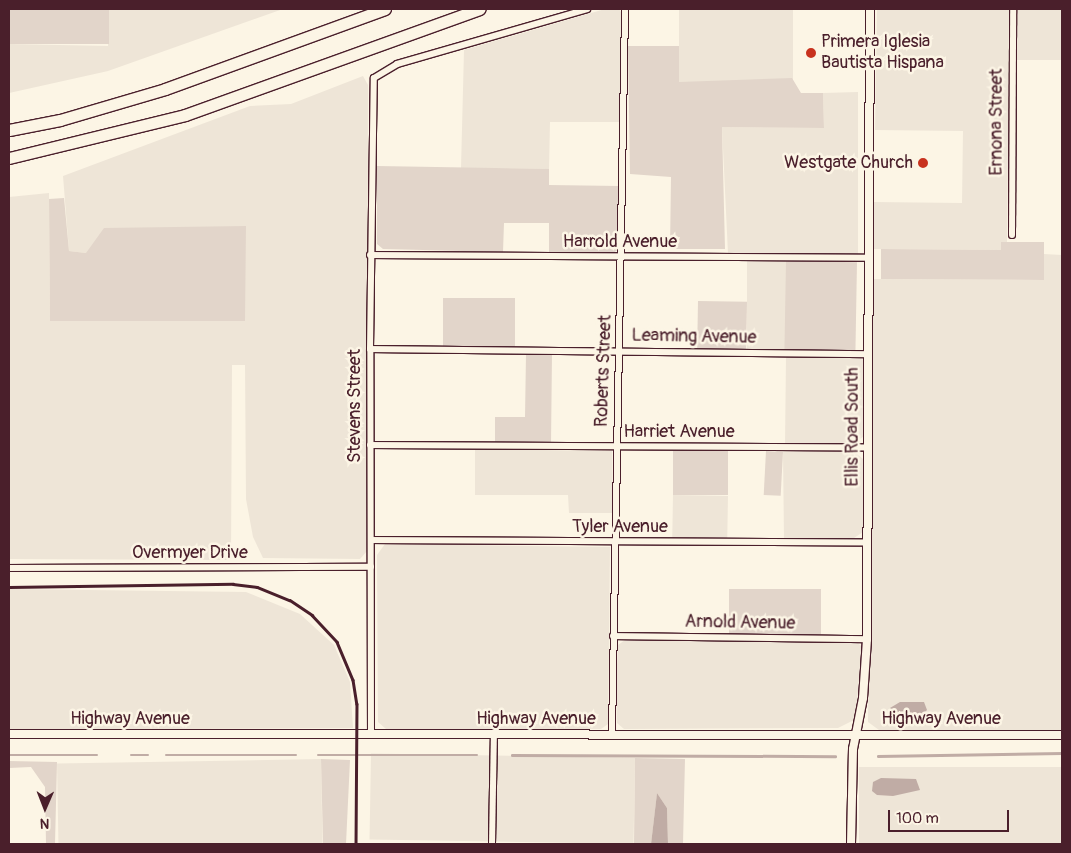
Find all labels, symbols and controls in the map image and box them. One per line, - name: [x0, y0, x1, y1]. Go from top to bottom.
- place label: Primera Iglesia Bautista Hispana: [821, 32, 944, 74]
- marker: Primera Iglesia Bautista Hispana: [805, 47, 817, 59]
- street label: Ernona Street: [986, 68, 1008, 176]
- place label: Westgate Church: [784, 152, 913, 174]
- marker: Westgate Church: [917, 157, 929, 169]
- street label: Harrold Avenue: [563, 231, 677, 253]
- street label: Roberts Street: [591, 315, 617, 427]
- street label: Leaming Avenue: [631, 325, 757, 349]
- street label: Stevens Street: [344, 349, 366, 463]
- street label: Ellis Road South: [842, 367, 864, 487]
- street label: Harriet Avenue: [623, 421, 735, 443]
- street label: Tyler Avenue: [572, 516, 668, 538]
- street label: Overmyer Drive: [132, 542, 248, 564]
- street label: Arnold Avenue: [684, 611, 796, 635]
- street label: Highway Avenue: [70, 708, 190, 730]
- street label: Highway Avenue: [476, 708, 596, 730]
- street label: Highway Avenue: [881, 708, 1001, 730]
- north arrow: [20, 783, 70, 833]
- scale bar: [891, 800, 1012, 832]
- text: 100 m: [896, 809, 939, 828]
- text: N: [40, 815, 50, 832]

